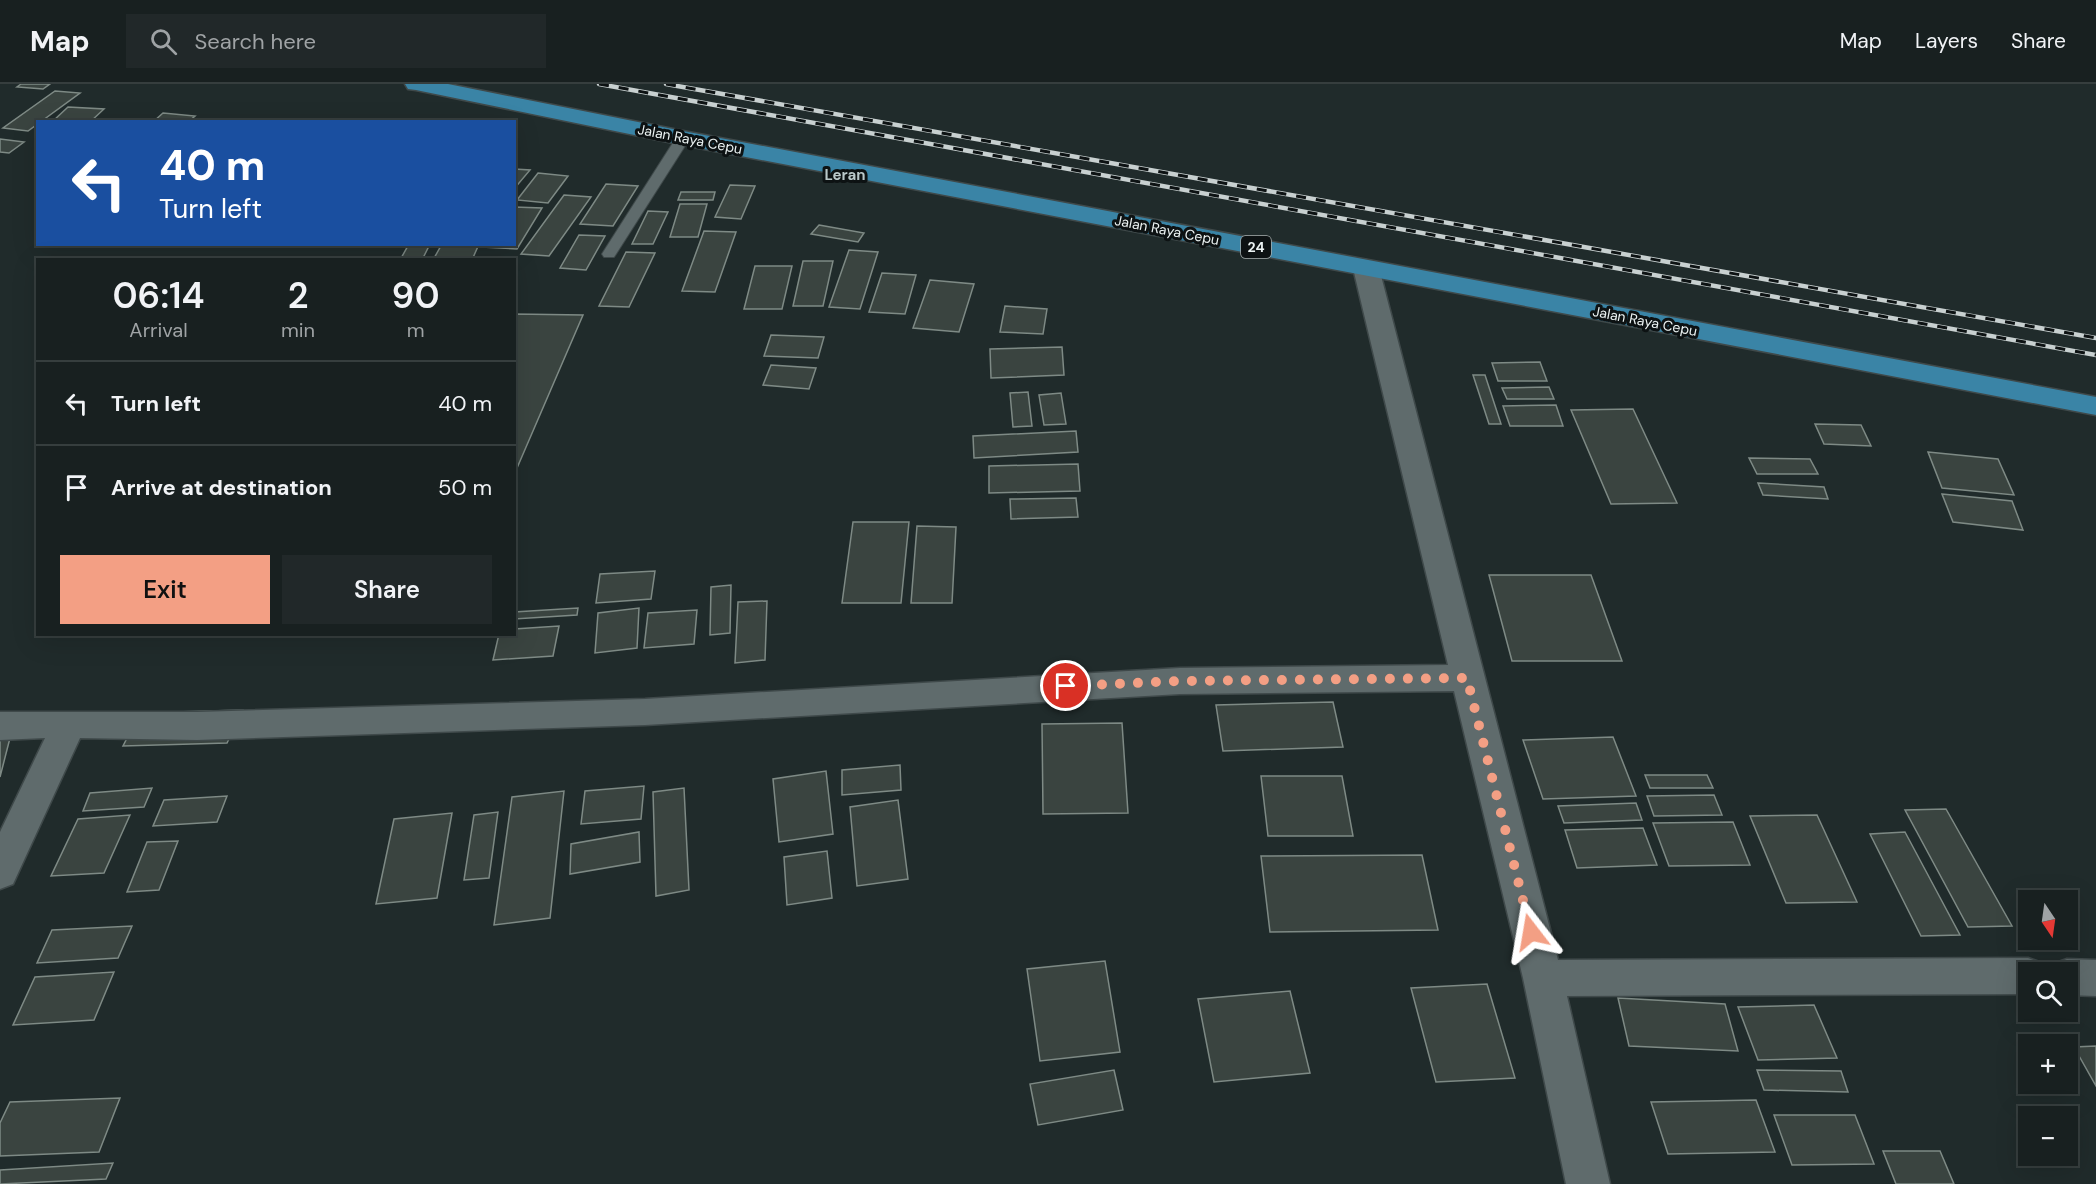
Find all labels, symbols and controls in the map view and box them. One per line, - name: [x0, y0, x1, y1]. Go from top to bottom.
- search box: [126, 14, 546, 68]
- text: Map: [30, 23, 90, 60]
- icon: search: [147, 25, 180, 58]
- text: Search here: [195, 27, 316, 56]
- text: Map: [1840, 27, 1882, 55]
- text: Layers: [1915, 27, 1978, 55]
- text: Share: [2011, 27, 2066, 55]
- street label: Jalan Raya Cepu: [636, 120, 744, 158]
- text: 40 m: [159, 138, 265, 193]
- icon: left: [60, 144, 138, 222]
- district label: Leran: [824, 165, 866, 185]
- text: Turn left: [159, 191, 262, 226]
- street label: Jalan Raya Cepu: [1113, 211, 1221, 249]
- road number: 24: [1241, 236, 1271, 258]
- text: 06:14: [112, 272, 205, 319]
- text: 2: [288, 272, 308, 319]
- text: 90: [392, 272, 440, 319]
- street label: Jalan Raya Cepu: [1591, 302, 1699, 340]
- text: Arrival: [129, 317, 188, 343]
- text: min: [281, 317, 315, 343]
- text: m: [407, 317, 424, 343]
- icon: left: [60, 387, 93, 420]
- text: Turn left: [111, 389, 201, 418]
- text: 40 m: [438, 389, 492, 418]
- icon: arrive: [60, 471, 93, 504]
- text: Arrive at destination: [111, 473, 332, 502]
- text: 50 m: [438, 473, 492, 502]
- button: Exit: [60, 555, 270, 624]
- button: Share: [282, 555, 492, 624]
- pin: [1040, 660, 1091, 711]
- icon: arrive: [1049, 669, 1082, 702]
- north arrow: [2018, 890, 2078, 950]
- map controls: [2018, 890, 2078, 1166]
- position arrow: [1499, 900, 1563, 964]
- button: search: [2018, 962, 2078, 1022]
- button: +: [2018, 1034, 2078, 1094]
- button: −: [2018, 1106, 2078, 1166]

